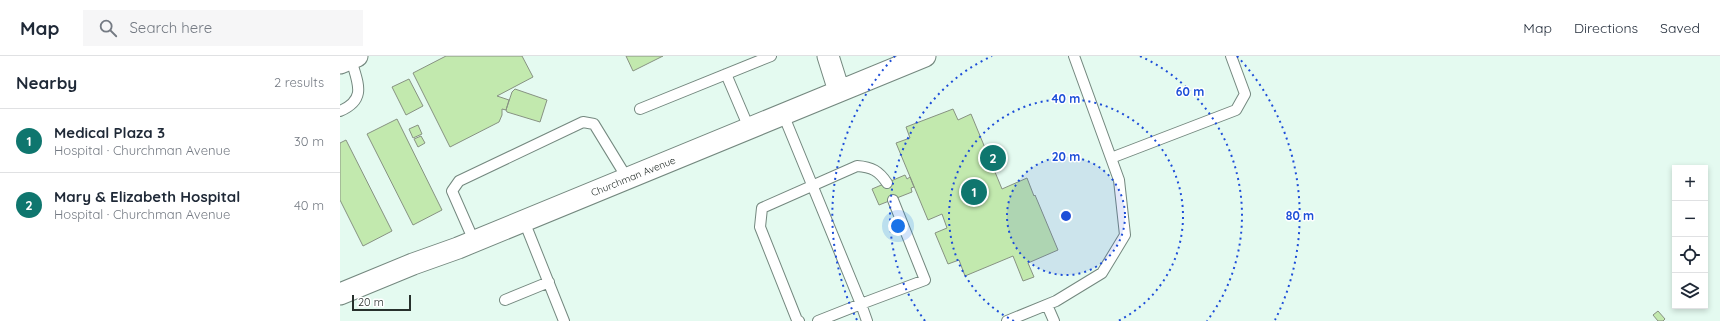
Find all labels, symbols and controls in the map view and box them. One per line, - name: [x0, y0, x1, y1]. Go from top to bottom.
- search box: [83, 10, 363, 46]
- text: Map: [20, 16, 59, 40]
- icon: search: [97, 17, 119, 39]
- text: Search here: [129, 18, 212, 37]
- text: Map: [1523, 19, 1552, 37]
- text: Directions: [1574, 19, 1638, 37]
- text: Saved: [1660, 19, 1700, 37]
- text: Nearby: [16, 72, 77, 93]
- text: 2 results: [274, 74, 324, 90]
- text: 60 m: [1176, 84, 1204, 99]
- text: 40 m: [1052, 91, 1080, 106]
- text: Medical Plaza 3: [54, 123, 165, 142]
- text: 1: [26, 133, 32, 149]
- text: 30 m: [294, 133, 324, 149]
- text: Hospital · Churchman Avenue: [54, 142, 230, 158]
- pin: 2: [980, 143, 1006, 173]
- text: 20 m: [1052, 149, 1080, 164]
- street label: Churchman Avenue: [589, 153, 678, 199]
- map controls: [1672, 165, 1708, 309]
- button: +: [1672, 165, 1708, 201]
- pin: 1: [961, 177, 987, 207]
- text: Mary & Elizabeth Hospital: [54, 187, 240, 206]
- text: 2: [25, 197, 33, 213]
- text: 40 m: [294, 197, 324, 213]
- button: −: [1672, 201, 1708, 237]
- text: Hospital · Churchman Avenue: [54, 206, 230, 222]
- text: 80 m: [1286, 208, 1314, 223]
- centre of rings: [1059, 209, 1073, 223]
- your location: [888, 216, 908, 236]
- button: locate: [1672, 237, 1708, 273]
- button: layers: [1672, 273, 1708, 309]
- scale bar: [352, 293, 411, 312]
- text: 20 m: [358, 295, 384, 309]

